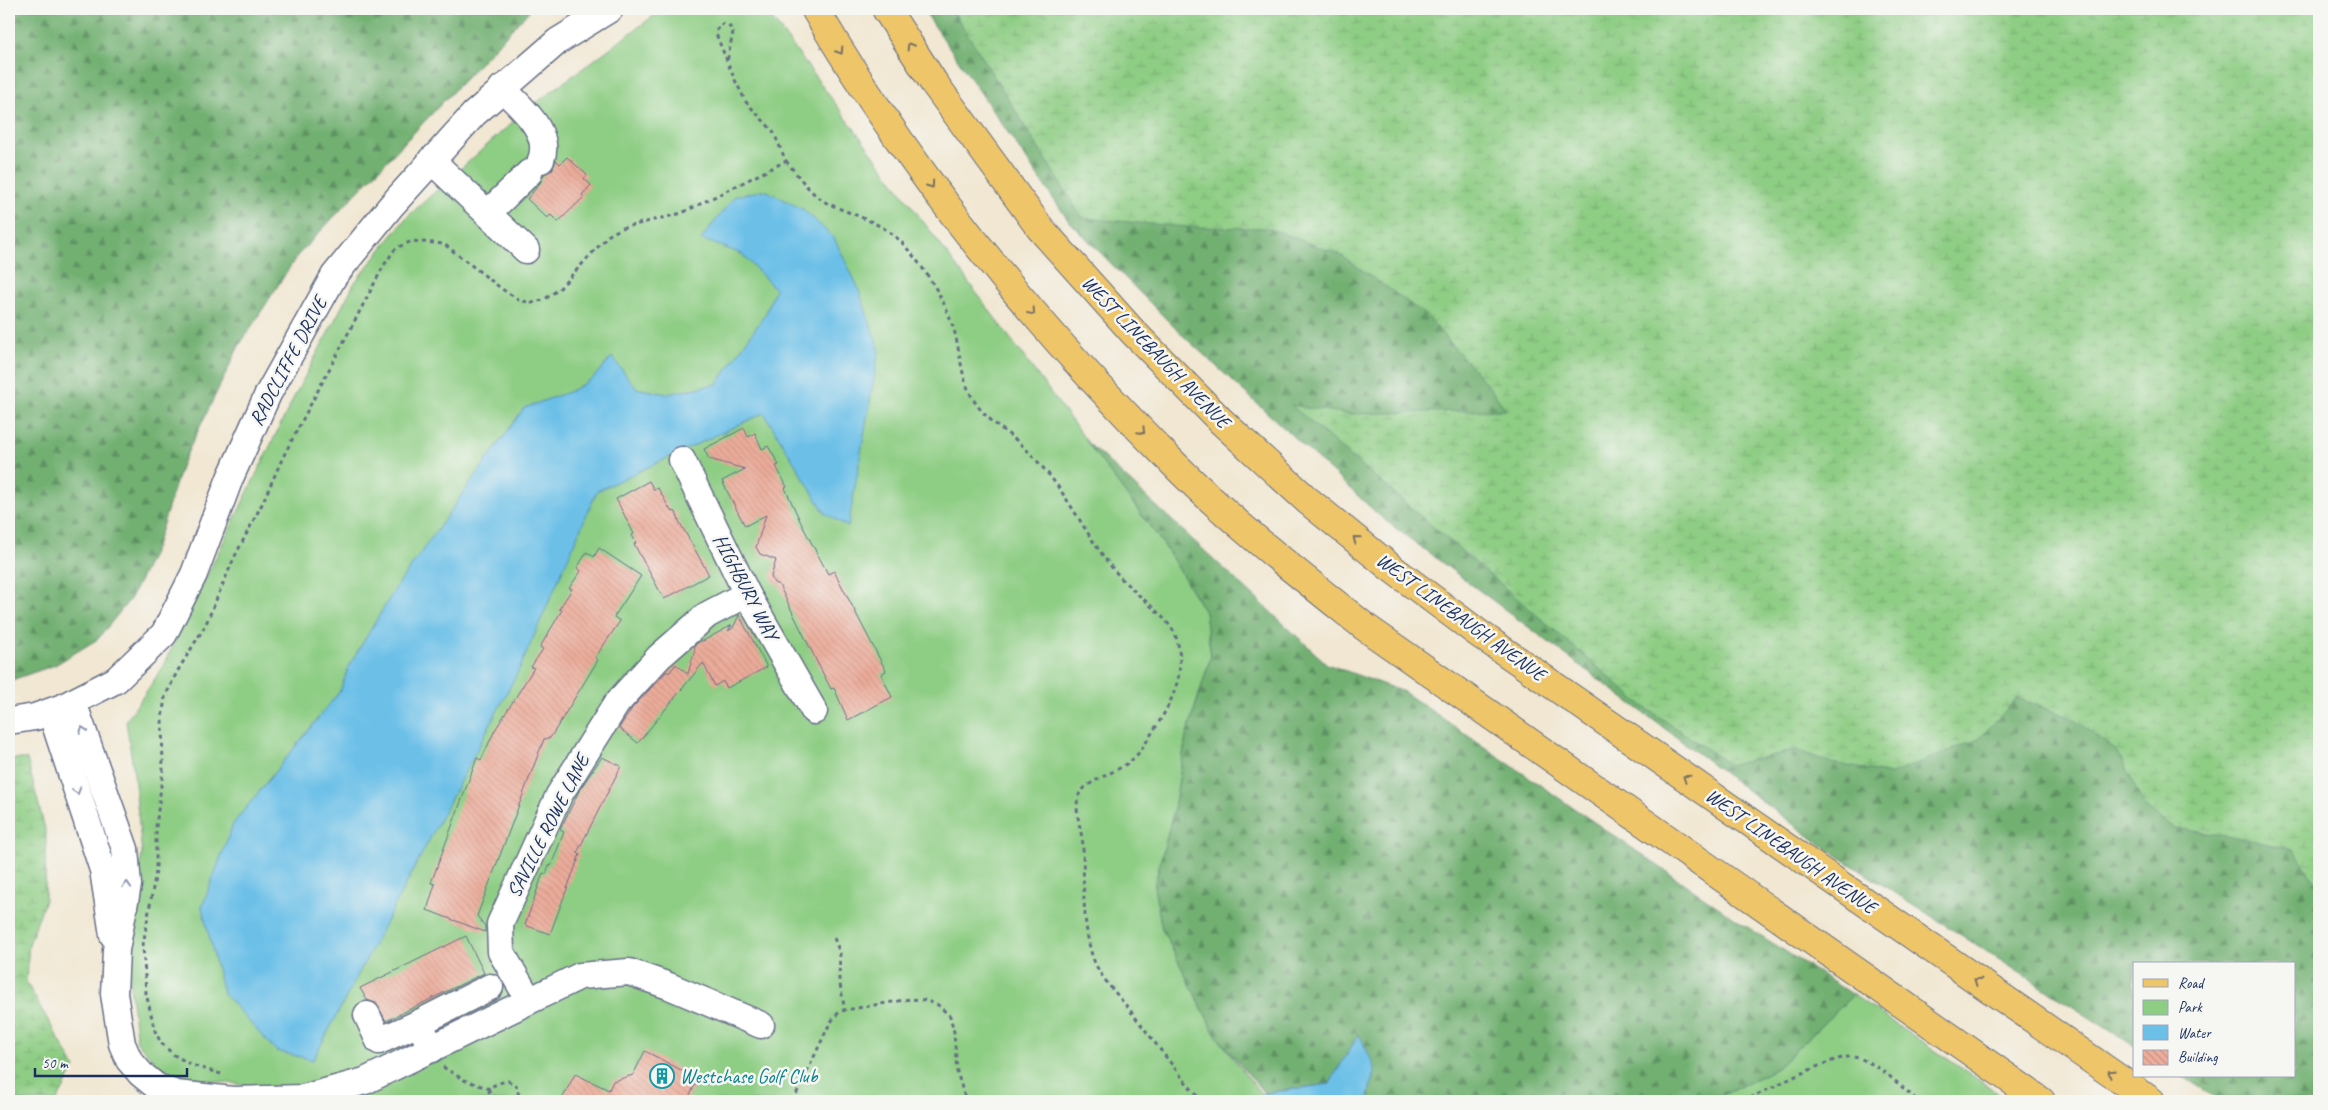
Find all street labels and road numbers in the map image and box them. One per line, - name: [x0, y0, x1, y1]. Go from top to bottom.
- street label: WEST LINEBAUGH AVENUE: [1077, 270, 1238, 436]
- street label: RADCLIFFE DRIVE: [244, 290, 334, 430]
- street label: HIGHBURY WAY: [708, 529, 786, 647]
- street label: WEST LINEBAUGH AVENUE: [1372, 547, 1553, 689]
- street label: SAVILLE ROWE LANE: [501, 748, 596, 902]
- street label: WEST LINEBAUGH AVENUE: [1701, 783, 1884, 921]

